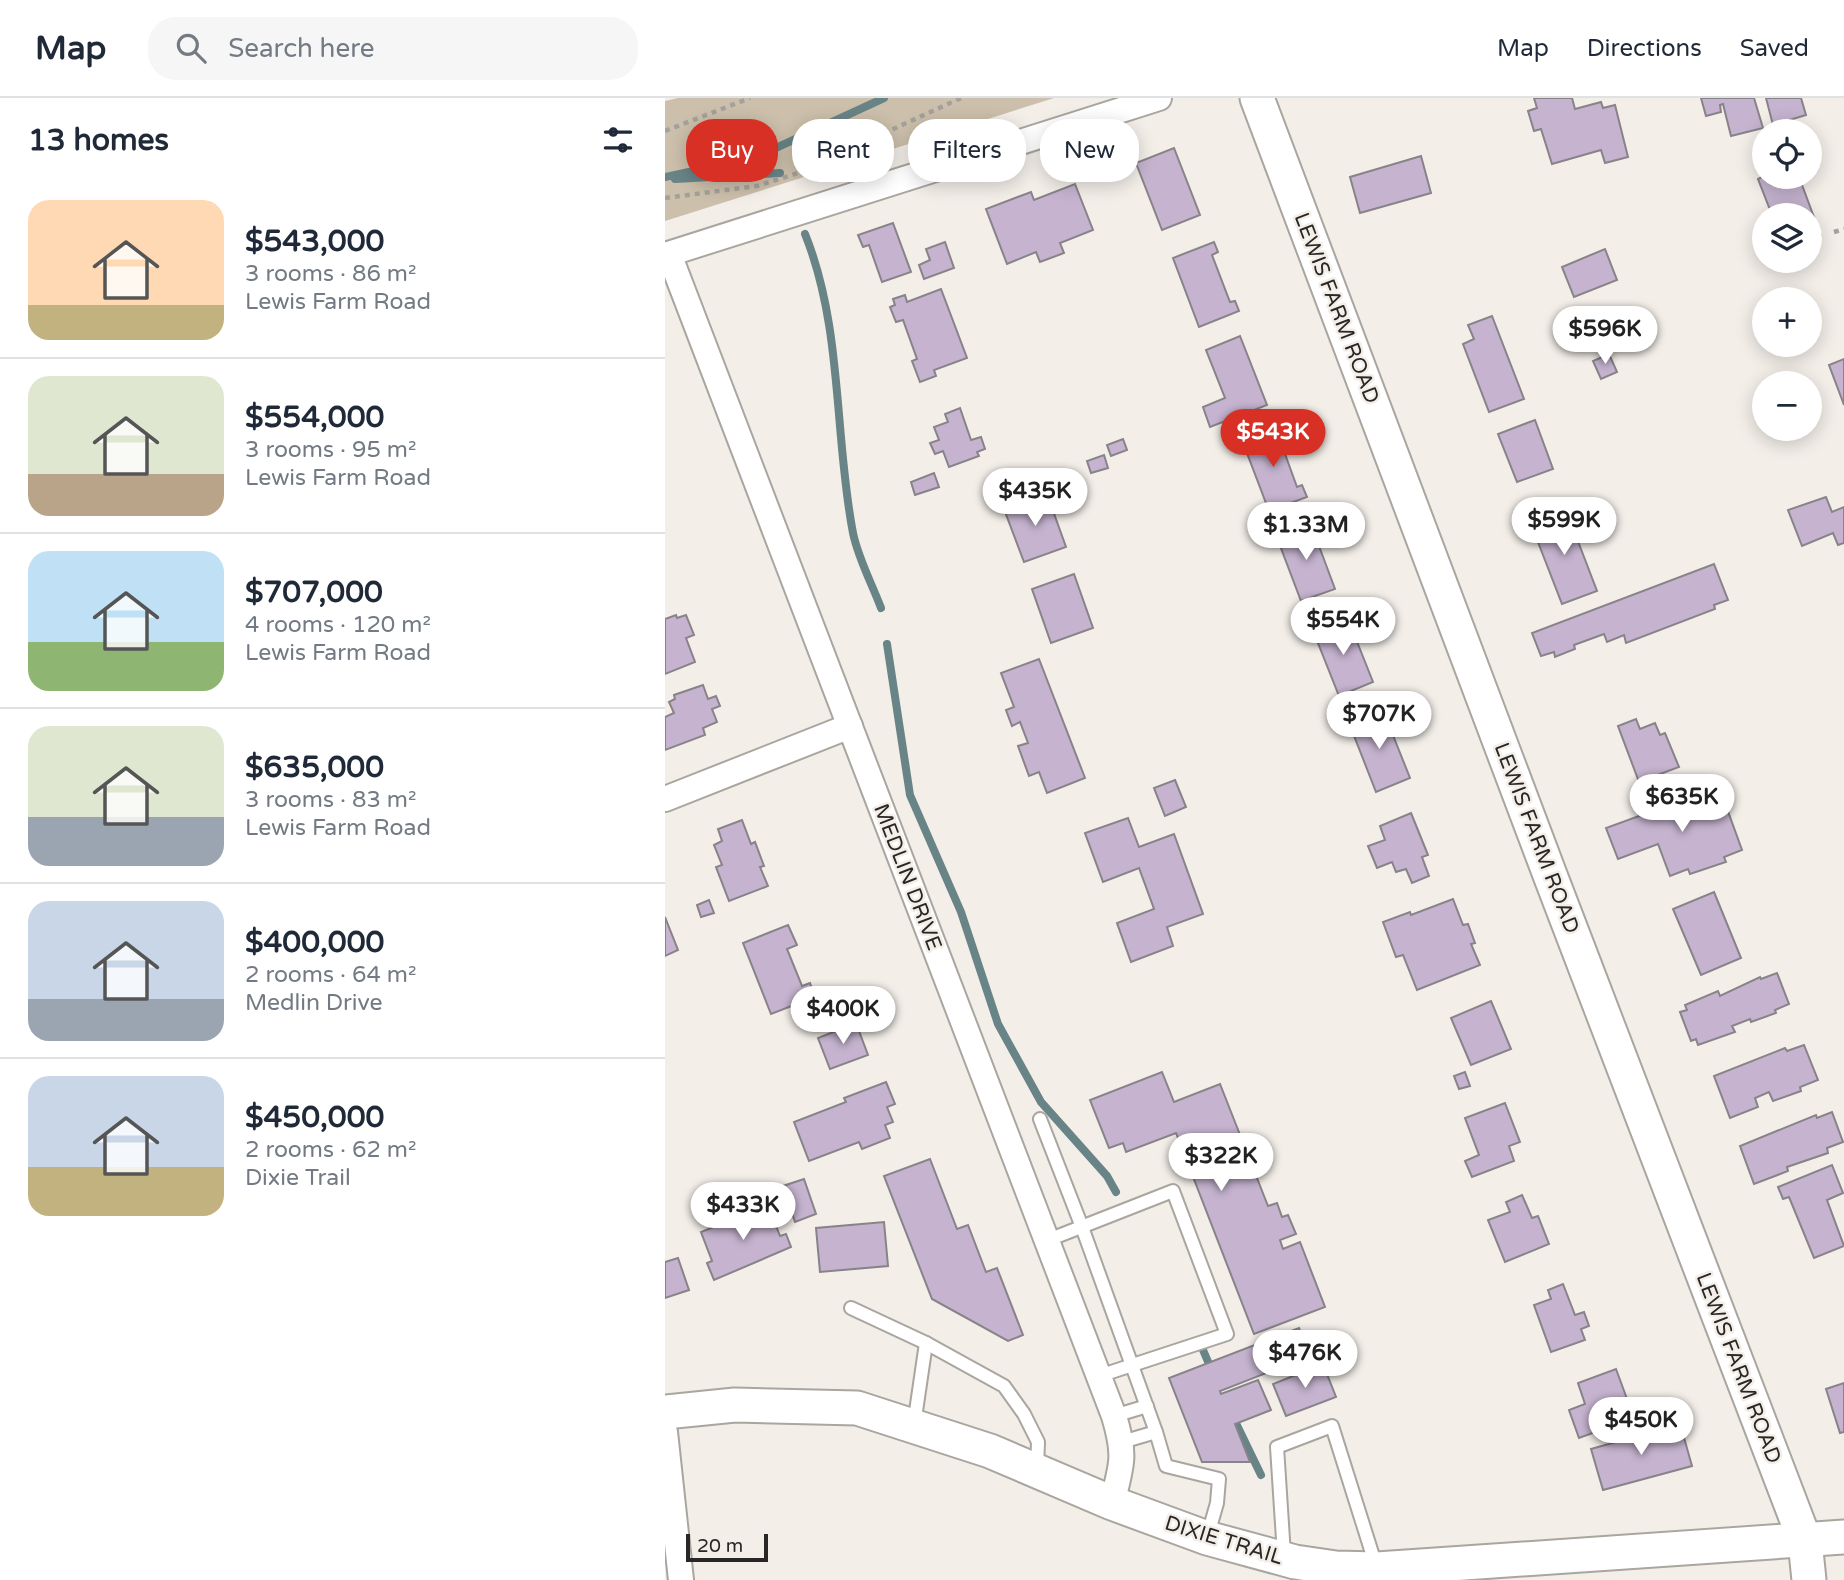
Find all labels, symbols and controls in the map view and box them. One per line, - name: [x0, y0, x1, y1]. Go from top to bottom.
- search box: [148, 17, 638, 80]
- text: Map: [35, 29, 106, 68]
- icon: search: [172, 29, 210, 67]
- text: Search here: [228, 33, 374, 64]
- text: Map: [1497, 34, 1549, 63]
- text: Directions: [1587, 34, 1702, 63]
- text: Saved: [1740, 34, 1809, 63]
- chip: Buy: [686, 119, 778, 182]
- chip: Rent: [792, 119, 894, 182]
- chip: Filters: [908, 119, 1026, 182]
- chip: New: [1040, 119, 1139, 182]
- map controls: [1752, 119, 1822, 441]
- button: locate: [1752, 119, 1822, 189]
- icon: filters: [599, 121, 637, 159]
- text: 13 homes: [28, 122, 169, 159]
- button: layers: [1752, 203, 1822, 273]
- street label: LEWIS FARM ROAD: [1289, 209, 1384, 407]
- text: $543,000: [245, 223, 384, 260]
- icon: home: [84, 228, 168, 312]
- text: 3 rooms · 86 m²: [245, 260, 416, 288]
- button: +: [1752, 287, 1822, 357]
- text: Lewis Farm Road: [245, 288, 431, 316]
- pin: $596K: [1556, 306, 1654, 366]
- text: $596K: [1569, 315, 1641, 343]
- button: −: [1752, 371, 1822, 441]
- text: $554,000: [245, 399, 384, 436]
- icon: home: [84, 404, 168, 488]
- pin: $543K: [1224, 410, 1322, 469]
- text: $543K: [1237, 418, 1309, 446]
- text: 3 rooms · 95 m²: [245, 436, 416, 464]
- text: Lewis Farm Road: [245, 464, 431, 492]
- pin: $435K: [986, 468, 1084, 528]
- text: $435K: [999, 477, 1071, 505]
- pin: $599K: [1515, 498, 1613, 557]
- pin: $1.33M: [1249, 503, 1363, 562]
- text: $599K: [1528, 506, 1600, 534]
- text: $1.33M: [1263, 511, 1349, 539]
- text: $707,000: [245, 574, 383, 611]
- icon: home: [84, 579, 168, 663]
- pin: $554K: [1294, 598, 1392, 657]
- text: $554K: [1307, 606, 1379, 634]
- text: 4 rooms · 120 m²: [245, 611, 431, 639]
- text: Lewis Farm Road: [245, 639, 431, 667]
- pin: $707K: [1330, 692, 1428, 751]
- text: $707K: [1343, 700, 1415, 728]
- street label: LEWIS FARM ROAD: [1489, 739, 1584, 937]
- text: $635,000: [245, 749, 384, 786]
- icon: home: [84, 754, 168, 838]
- pin: $635K: [1633, 774, 1731, 834]
- text: $635K: [1646, 783, 1718, 811]
- text: 3 rooms · 83 m²: [245, 786, 416, 814]
- street label: MEDLIN DRIVE: [868, 801, 947, 954]
- text: Lewis Farm Road: [245, 814, 431, 842]
- text: $400,000: [245, 924, 384, 961]
- icon: home: [84, 929, 168, 1013]
- text: 2 rooms · 64 m²: [245, 961, 416, 989]
- pin: $400K: [794, 986, 892, 1046]
- text: Medlin Drive: [245, 989, 383, 1017]
- text: $400K: [807, 995, 879, 1023]
- text: $450,000: [245, 1099, 384, 1136]
- icon: home: [84, 1104, 168, 1188]
- pin: $322K: [1172, 1134, 1270, 1193]
- text: 2 rooms · 62 m²: [245, 1136, 416, 1164]
- text: $322K: [1185, 1142, 1257, 1170]
- text: Dixie Trail: [245, 1164, 351, 1192]
- pin: $433K: [694, 1182, 792, 1242]
- text: $433K: [707, 1191, 779, 1219]
- street label: LEWIS FARM ROAD: [1691, 1269, 1786, 1467]
- pin: $476K: [1256, 1330, 1354, 1390]
- text: $476K: [1269, 1339, 1341, 1367]
- pin: $450K: [1592, 1398, 1690, 1457]
- text: $450K: [1605, 1406, 1677, 1434]
- street label: DIXIE TRAIL: [1162, 1511, 1286, 1570]
- scale bar: [686, 1531, 768, 1563]
- text: 20 m: [697, 1535, 743, 1557]

